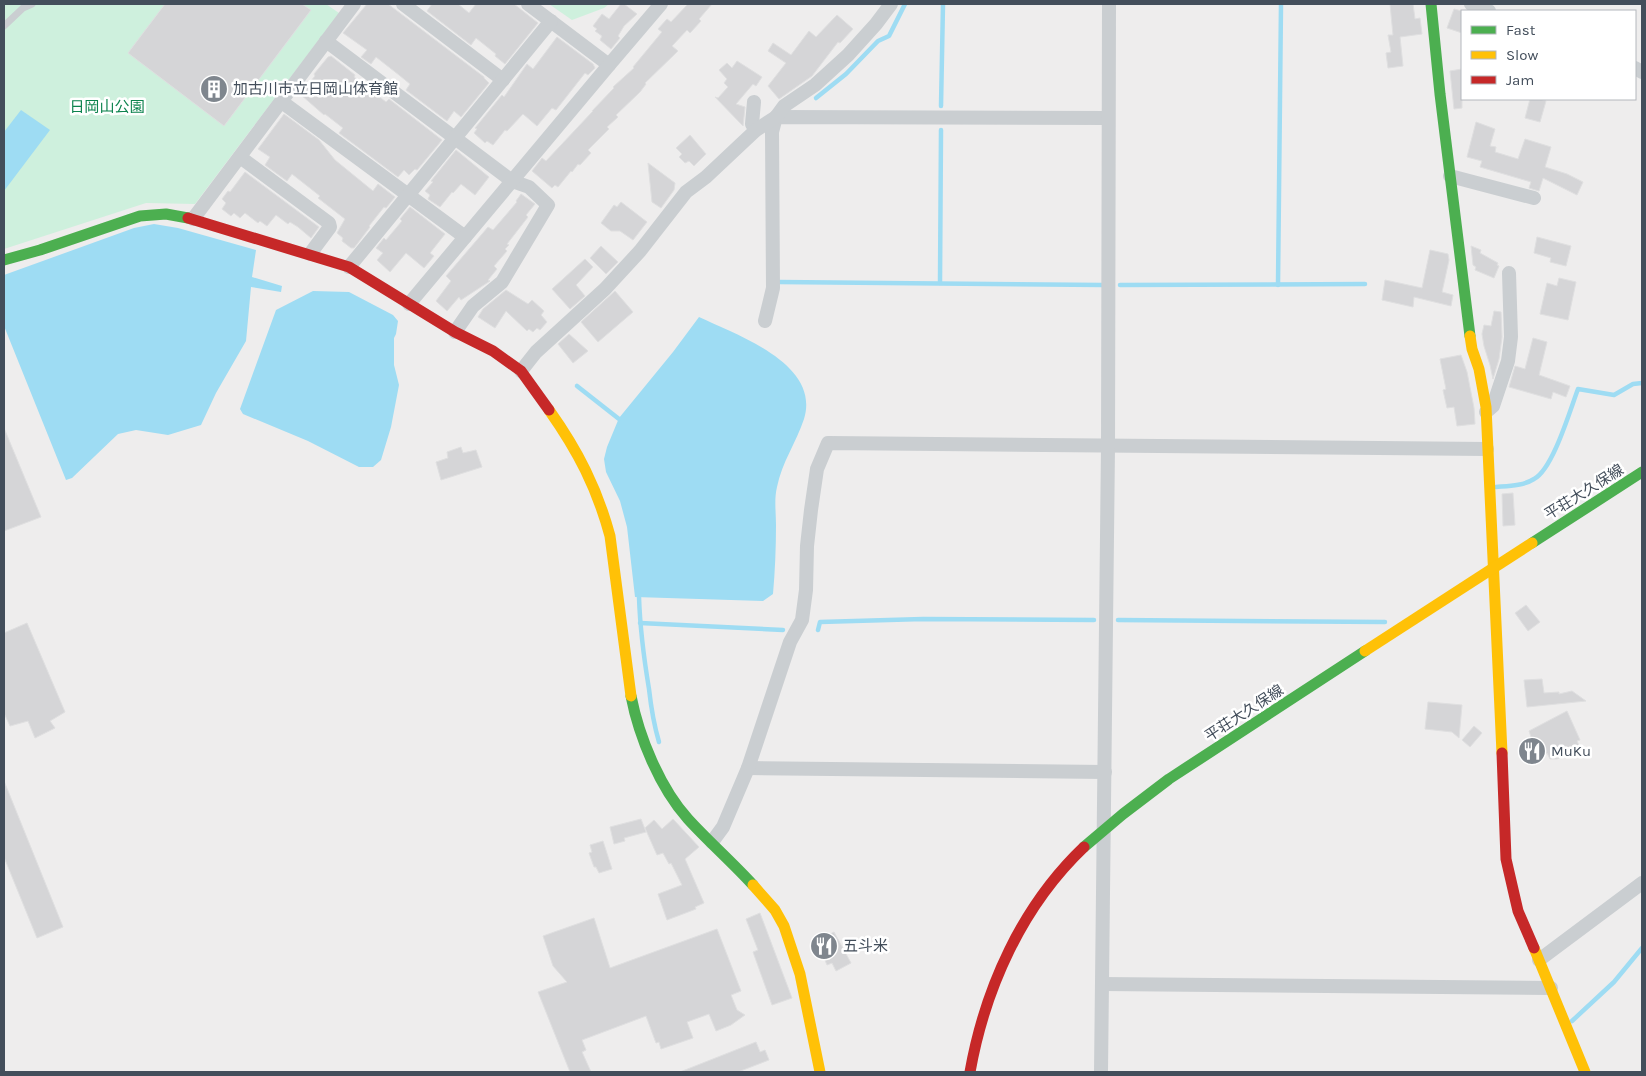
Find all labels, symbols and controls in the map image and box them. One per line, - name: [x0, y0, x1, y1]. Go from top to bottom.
- legend: [1461, 10, 1636, 100]
- text: Fast: [1506, 21, 1536, 39]
- text: Slow: [1506, 46, 1538, 64]
- text: Jam: [1506, 71, 1534, 89]
- building icon: 加古川市立日岡山体育館: [199, 74, 229, 104]
- place label: 加古川市立日岡山体育館: [233, 80, 398, 98]
- park label: 日岡山公園: [69, 98, 145, 116]
- street label: 平荘大久保線: [1541, 461, 1627, 523]
- street label: 平荘大久保線: [1201, 681, 1287, 745]
- restaurant icon: MuKu: [1517, 736, 1547, 766]
- place label: MuKu: [1551, 742, 1591, 760]
- restaurant icon: 五斗米: [809, 931, 839, 961]
- place label: 五斗米: [843, 937, 888, 955]

